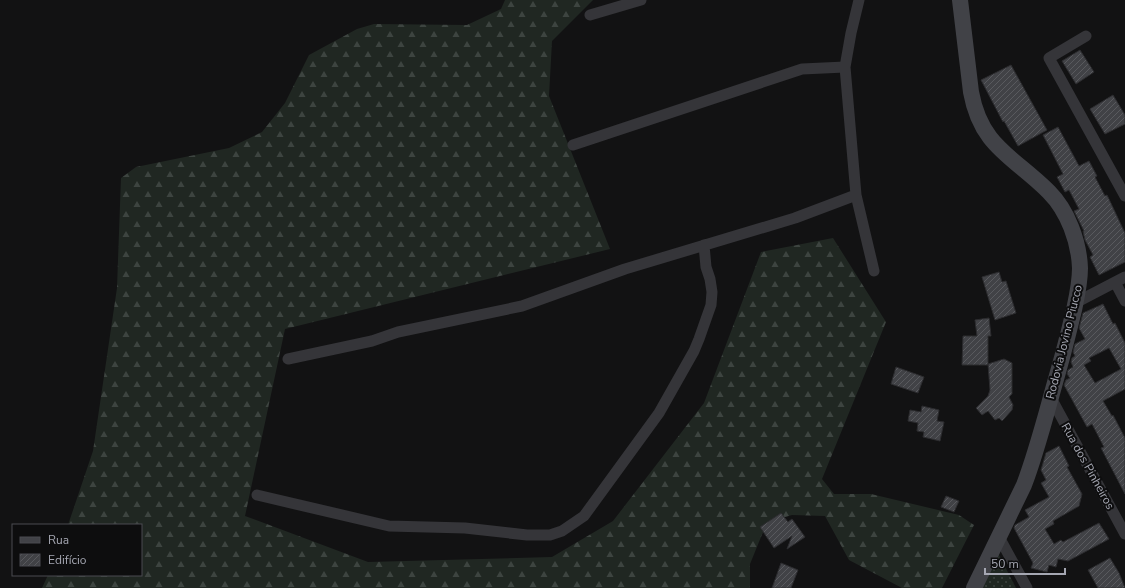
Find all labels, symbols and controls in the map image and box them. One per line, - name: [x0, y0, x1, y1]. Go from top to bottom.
- street label: Rodovia Jovino Piucco: [1042, 283, 1086, 401]
- street label: Rua dos Pinheiros: [1058, 420, 1119, 512]
- legend: [12, 524, 142, 576]
- text: Rua: [48, 532, 69, 548]
- scale bar: [985, 550, 1065, 576]
- text: Edifício: [48, 552, 87, 568]
- text: 50 m: [991, 556, 1019, 572]

